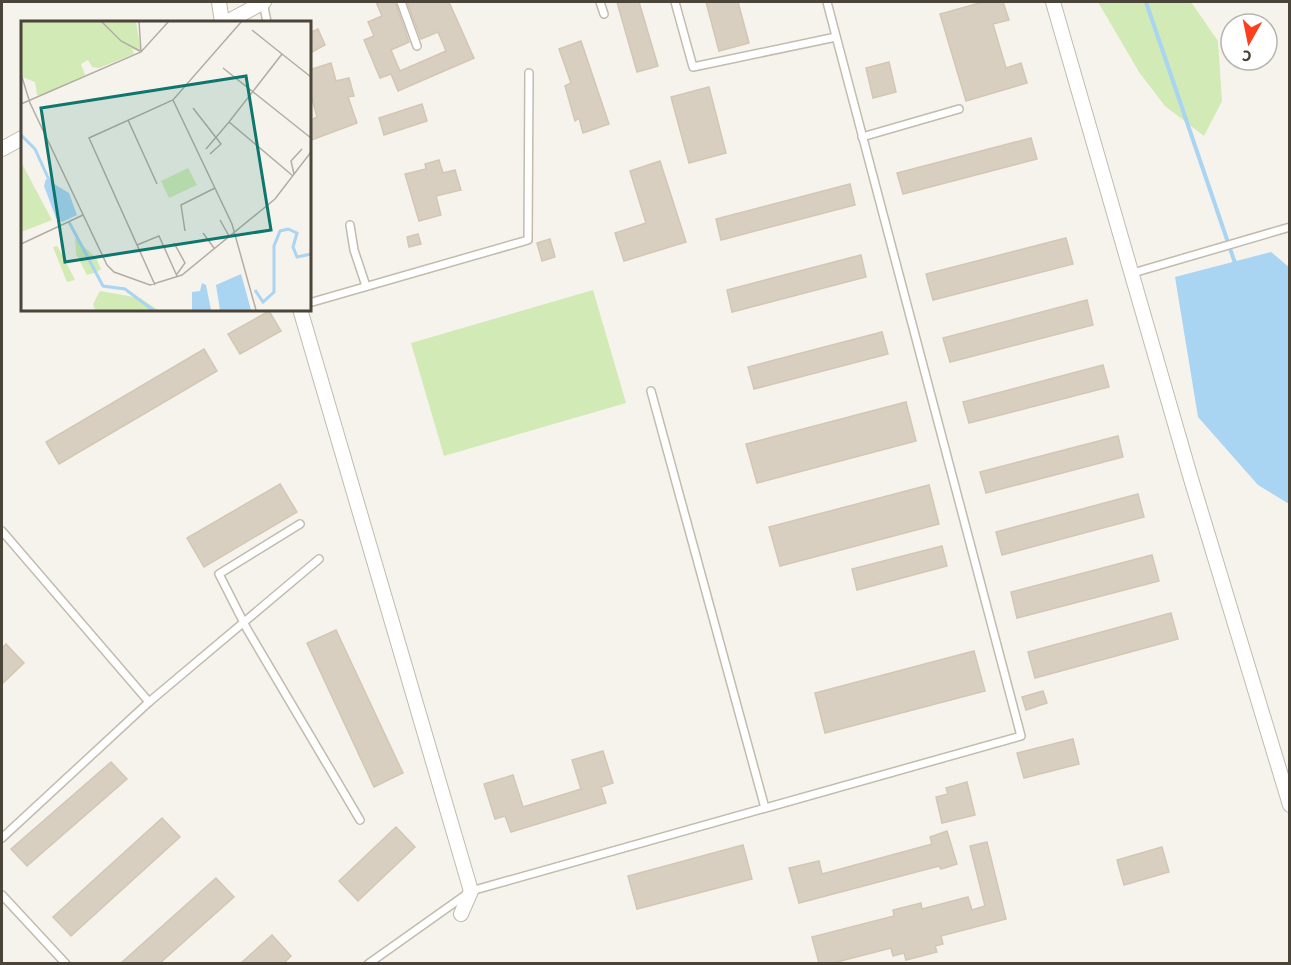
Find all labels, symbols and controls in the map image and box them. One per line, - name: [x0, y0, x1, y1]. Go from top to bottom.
- north arrow: [1219, 12, 1279, 72]
- inset map: [21, 21, 310, 310]
- text: С: [1240, 44, 1253, 67]

